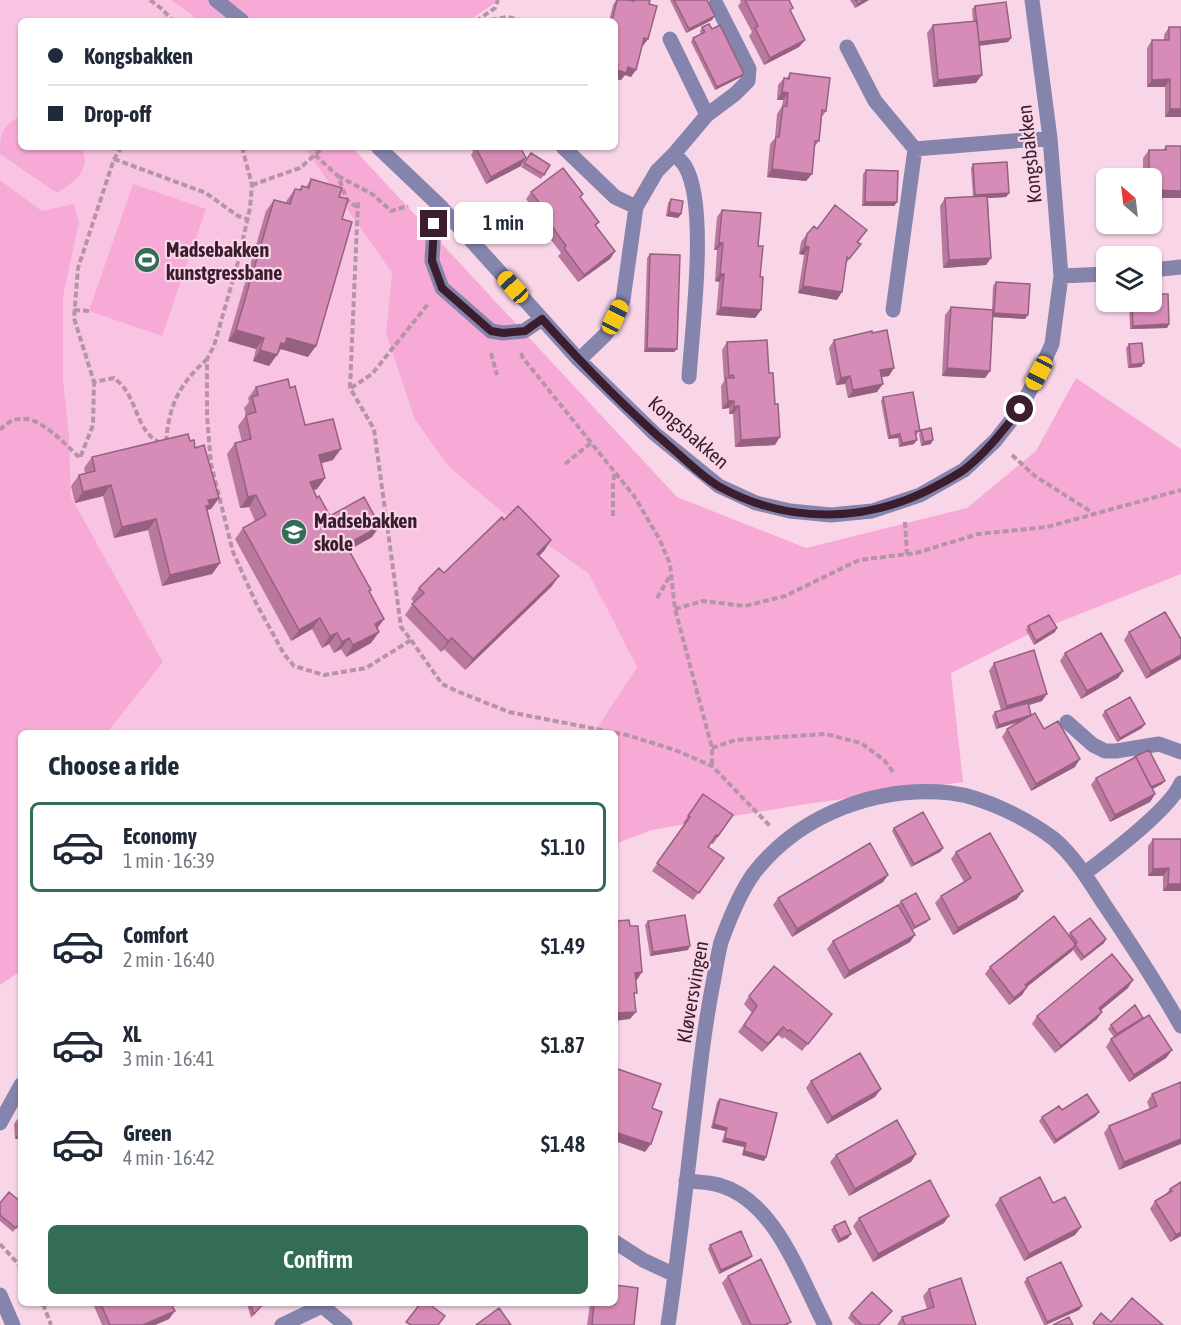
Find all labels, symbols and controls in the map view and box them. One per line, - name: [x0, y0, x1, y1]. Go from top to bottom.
- text: Kongsbakken: [84, 43, 193, 69]
- text: Drop-off: [84, 101, 151, 127]
- street label: Kongsbakken: [1012, 104, 1046, 204]
- north arrow: [1096, 168, 1162, 234]
- map controls: [1096, 168, 1162, 312]
- callout: 1 min: [455, 203, 554, 245]
- route end: [420, 210, 447, 237]
- text: 1 min: [483, 211, 524, 234]
- place label: Madsebakken kunstgressbane: [166, 238, 282, 284]
- sports icon: Madsebakken kunstgressbane: [132, 245, 162, 275]
- button: layers: [1096, 246, 1162, 312]
- car: [494, 268, 532, 306]
- car: [599, 297, 631, 337]
- car: [1023, 353, 1055, 393]
- street label: Kongsbakken: [644, 391, 734, 473]
- route start: [1006, 395, 1033, 422]
- place label: Madsebakken skole: [314, 509, 417, 555]
- school or university icon: Madsebakken skole: [279, 517, 309, 547]
- text: Choose a ride: [48, 750, 180, 781]
- icon: car: [51, 820, 105, 874]
- text: Economy: [123, 823, 197, 849]
- text: $1.10: [541, 834, 585, 860]
- text: 1 min · 16:39: [123, 849, 215, 872]
- icon: car: [51, 919, 105, 973]
- text: Comfort: [123, 922, 188, 948]
- text: $1.49: [541, 933, 585, 959]
- street label: Kløversvingen: [672, 939, 712, 1045]
- text: 2 min · 16:40: [123, 948, 215, 971]
- icon: car: [51, 1018, 105, 1072]
- text: XL: [123, 1021, 141, 1047]
- text: $1.87: [541, 1032, 585, 1058]
- text: 3 min · 16:41: [123, 1047, 215, 1070]
- icon: car: [51, 1117, 105, 1171]
- text: Green: [123, 1120, 172, 1146]
- text: $1.48: [541, 1131, 585, 1157]
- text: 4 min · 16:42: [123, 1146, 215, 1169]
- button: Confirm: [48, 1225, 588, 1294]

